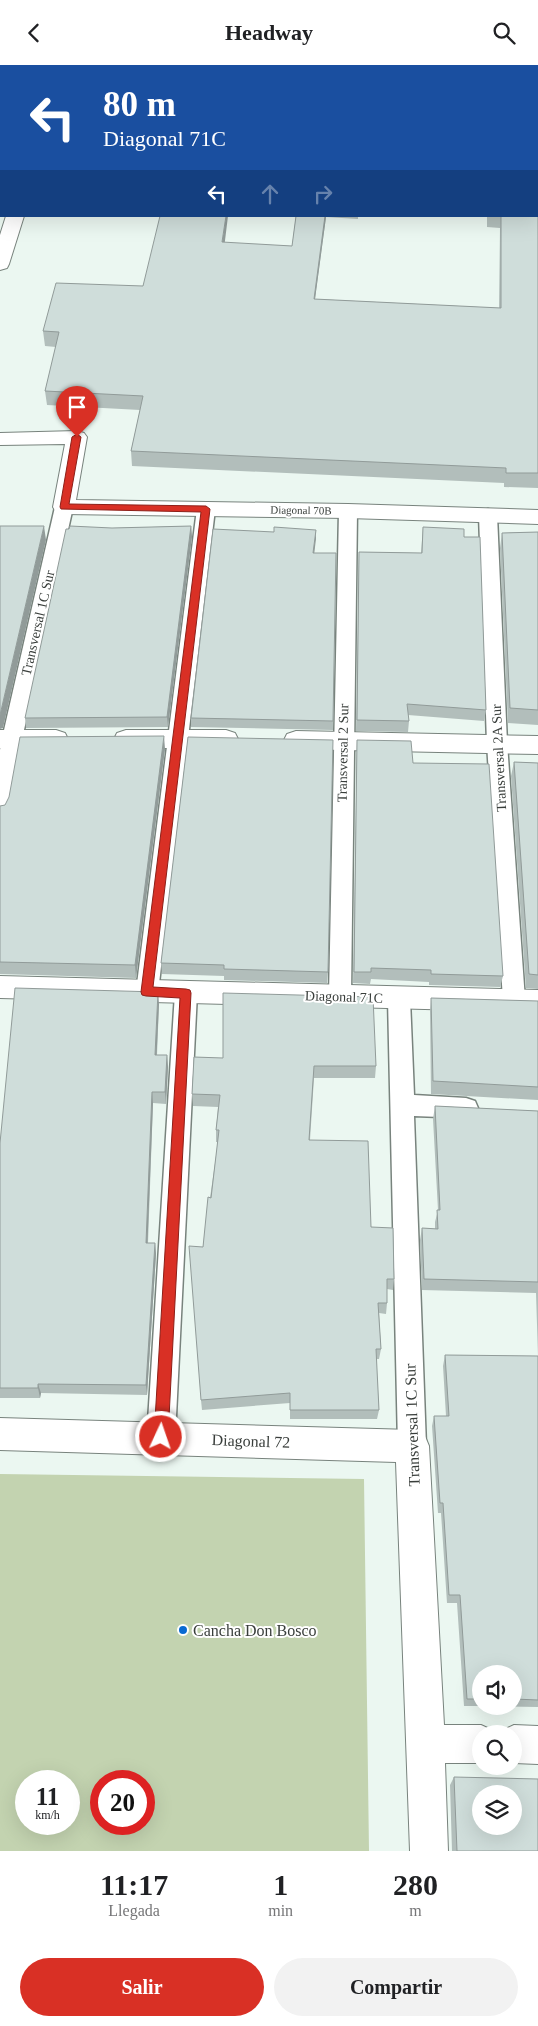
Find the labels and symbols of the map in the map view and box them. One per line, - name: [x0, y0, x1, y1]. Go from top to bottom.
- pin: [56, 386, 98, 437]
- street label: Diagonal 70B: [270, 503, 332, 517]
- street label: Transversal 1C Sur: [19, 569, 57, 677]
- street label: Transversal 2 Sur: [335, 703, 351, 802]
- street label: Transversal 2A Sur: [489, 704, 509, 812]
- street label: Diagonal 71C: [305, 988, 383, 1006]
- street label: Transversal 1C Sur: [401, 1363, 423, 1487]
- position arrow: [134, 1410, 186, 1462]
- street label: Diagonal 72: [211, 1431, 291, 1452]
- place label: Cancha Don Bosco: [193, 1622, 317, 1639]
- marker: Cancha Don Bosco: [177, 1624, 189, 1636]
- speed limit sign: 20: [90, 1770, 155, 1835]

